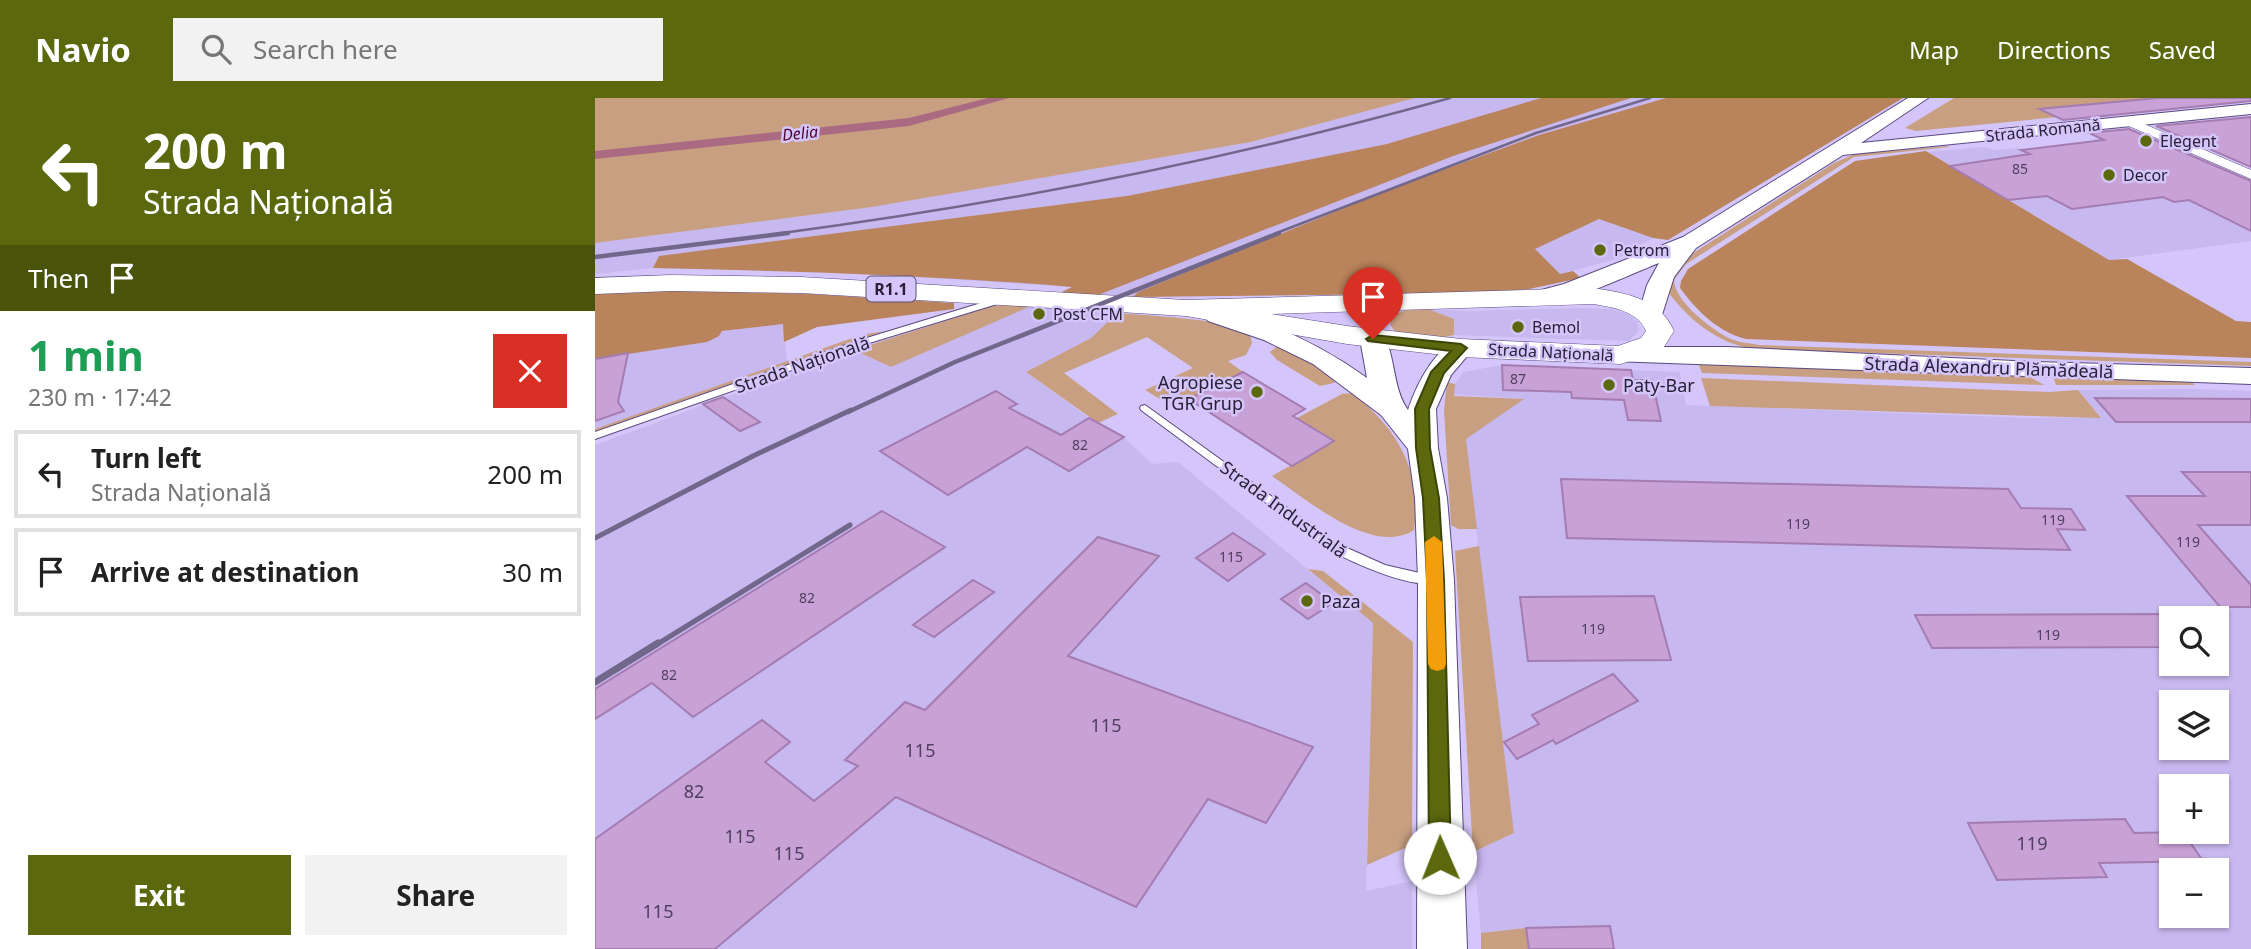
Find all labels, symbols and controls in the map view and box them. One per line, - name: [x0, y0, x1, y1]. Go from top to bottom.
- search box: [173, 18, 663, 81]
- text: Navio: [35, 27, 131, 72]
- icon: search: [197, 30, 235, 68]
- text: Search here: [253, 31, 398, 67]
- text: Map: [1909, 33, 1959, 66]
- text: Directions: [1997, 33, 2111, 66]
- text: Saved: [2149, 33, 2216, 66]
- street label: Strada Romană: [1985, 113, 2101, 147]
- text: 200 m: [143, 117, 288, 183]
- water label: Delia: [781, 120, 819, 146]
- icon: left: [28, 126, 119, 217]
- place label: Elegent: [2160, 130, 2217, 152]
- marker: Elegent: [2138, 133, 2154, 149]
- house number: 85: [2012, 159, 2028, 178]
- place label: Decor: [2123, 164, 2168, 186]
- marker: Decor: [2101, 167, 2117, 183]
- text: Strada Națională: [143, 180, 394, 223]
- place label: Petrom: [1614, 239, 1669, 261]
- marker: Petrom: [1592, 242, 1608, 258]
- icon: arrive: [103, 259, 141, 297]
- text: Then: [28, 260, 89, 296]
- pin: [1343, 267, 1403, 339]
- road number: R1.1: [867, 276, 915, 302]
- icon: arrive: [1354, 278, 1392, 316]
- place label: Post CFM: [1053, 303, 1123, 325]
- marker: Post CFM: [1031, 306, 1047, 322]
- place label: Bemol: [1532, 316, 1580, 338]
- marker: Bemol: [1510, 319, 1526, 335]
- text: 1 min: [28, 326, 144, 383]
- street label: Strada Națională: [731, 330, 873, 398]
- button: close: [493, 334, 567, 408]
- street label: Strada Națională: [1488, 338, 1614, 366]
- street label: Strada Alexandru Plămădeală: [1864, 351, 2114, 383]
- house number: 87: [1510, 369, 1526, 388]
- place label: Agropiese TGR Grup: [1158, 370, 1243, 415]
- place label: Paty-Bar: [1623, 373, 1695, 397]
- marker: Paty-Bar: [1601, 377, 1617, 393]
- text: 230 m · 17:42: [28, 381, 172, 413]
- marker: Agropiese TGR Grup: [1249, 384, 1265, 400]
- house number: 82: [1072, 435, 1088, 454]
- text: Turn left: [91, 440, 202, 476]
- icon: left: [32, 455, 70, 493]
- street label: Strada Industrială: [1216, 455, 1352, 563]
- text: 200 m: [487, 456, 563, 492]
- text: Strada Națională: [91, 476, 271, 508]
- house number: 119: [2041, 510, 2065, 529]
- house number: 119: [1786, 514, 1810, 533]
- house number: 119: [2176, 532, 2200, 551]
- house number: 115: [1219, 547, 1243, 566]
- icon: arrive: [32, 553, 70, 591]
- text: Arrive at destination: [91, 554, 360, 590]
- text: 30 m: [502, 554, 563, 590]
- house number: 82: [799, 588, 815, 607]
- place label: Paza: [1321, 589, 1361, 613]
- marker: Paza: [1299, 593, 1315, 609]
- map controls: [2159, 606, 2229, 928]
- button: search: [2159, 606, 2229, 676]
- house number: 119: [1581, 619, 1605, 638]
- house number: 119: [2036, 625, 2060, 644]
- house number: 82: [661, 665, 677, 684]
- button: layers: [2159, 690, 2229, 760]
- house number: 115: [1091, 713, 1121, 737]
- house number: 115: [905, 738, 935, 762]
- button: +: [2159, 774, 2229, 844]
- house number: 82: [684, 779, 704, 803]
- position arrow: [1403, 821, 1477, 895]
- house number: 115: [725, 824, 755, 848]
- house number: 119: [2017, 831, 2047, 855]
- house number: 115: [774, 841, 804, 865]
- button: Exit: [28, 855, 291, 935]
- button: Share: [305, 855, 567, 935]
- button: −: [2159, 858, 2229, 928]
- house number: 115: [643, 899, 673, 923]

